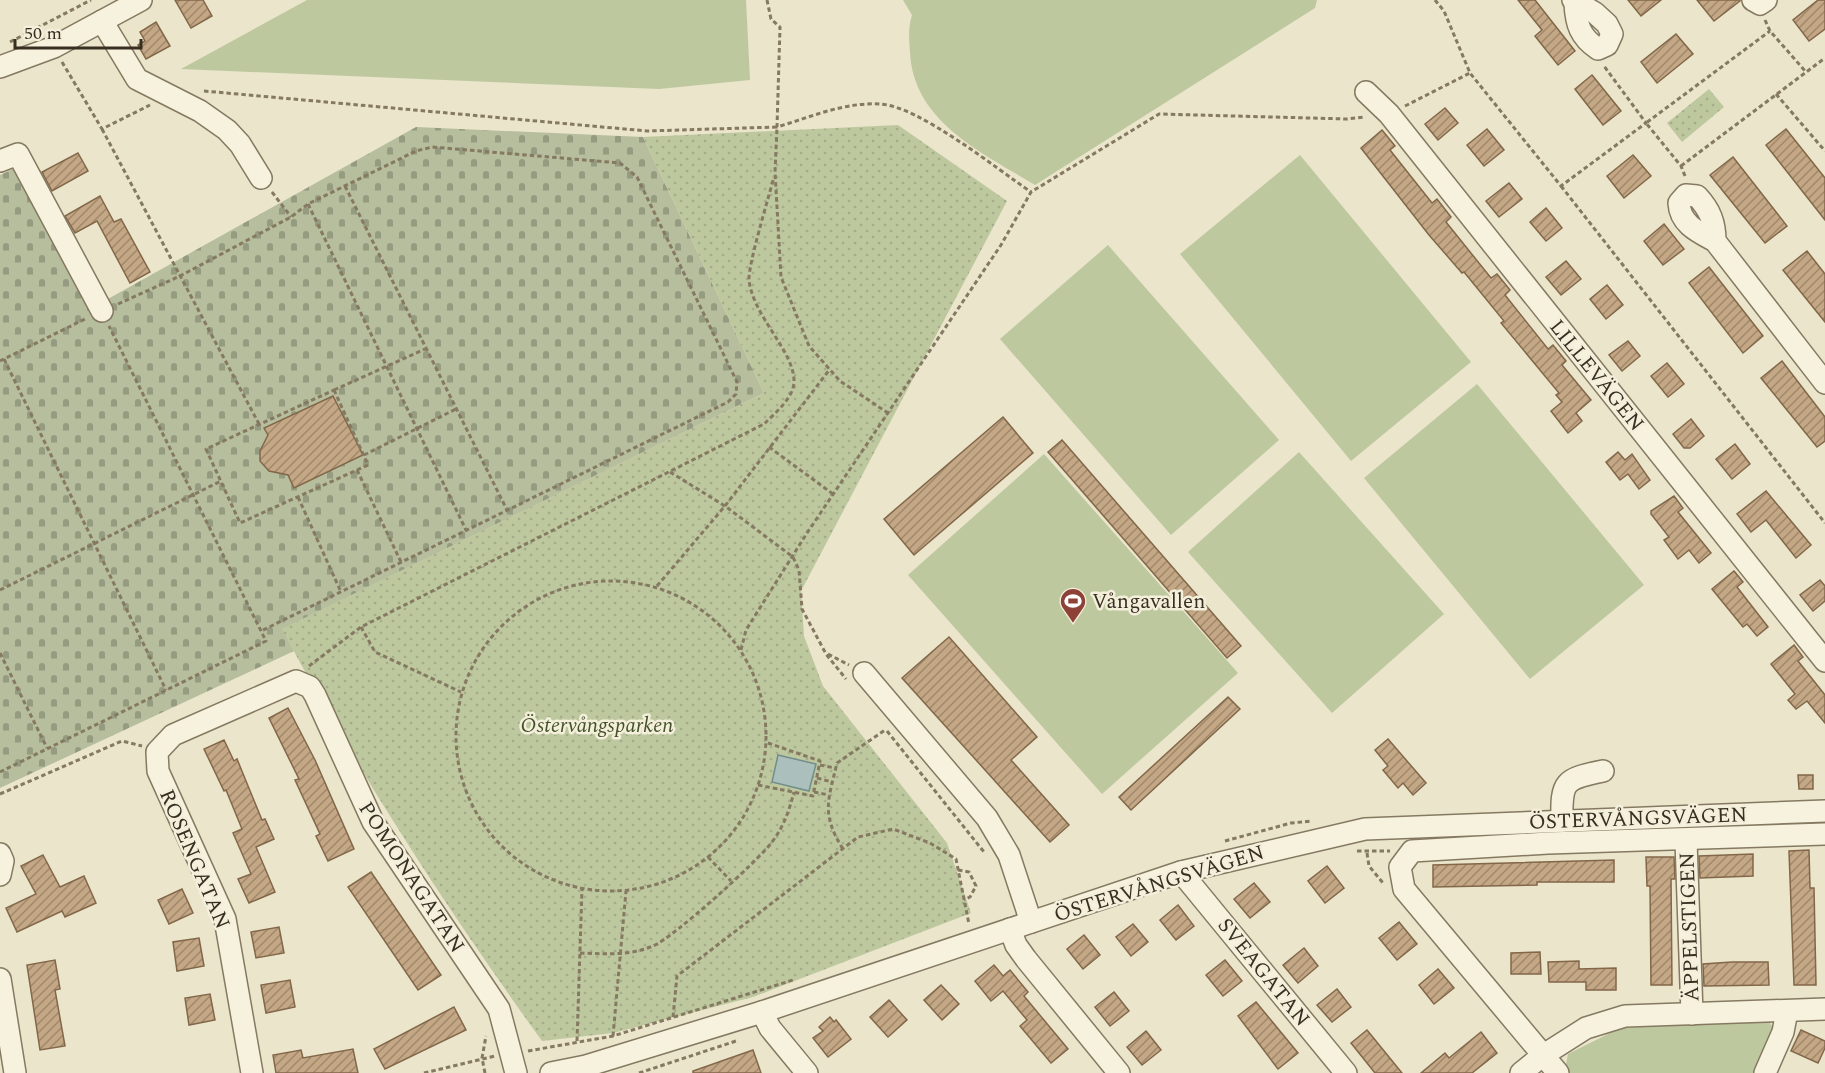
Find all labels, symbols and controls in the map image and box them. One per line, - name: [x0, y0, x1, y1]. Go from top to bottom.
- scale bar: [15, 12, 141, 50]
- text: 50 m: [24, 20, 62, 47]
- street label: LILLEVÄGEN: [1541, 313, 1652, 439]
- sports icon: Vångavallen: [1058, 586, 1088, 624]
- place label: Vångavallen: [1092, 586, 1205, 618]
- park label: Östervångsparken: [521, 710, 673, 742]
- street label: ROSENGATAN: [150, 784, 238, 934]
- street label: POMONAGATAN: [350, 795, 472, 960]
- street label: ÖSTERVÅNGSVÄGEN: [1528, 799, 1748, 839]
- street label: ÖSTERVÅNGSVÄGEN: [1050, 837, 1268, 931]
- street label: ÄPPELSTIGEN: [1671, 852, 1709, 1002]
- street label: SVEAGATAN: [1209, 911, 1317, 1034]

